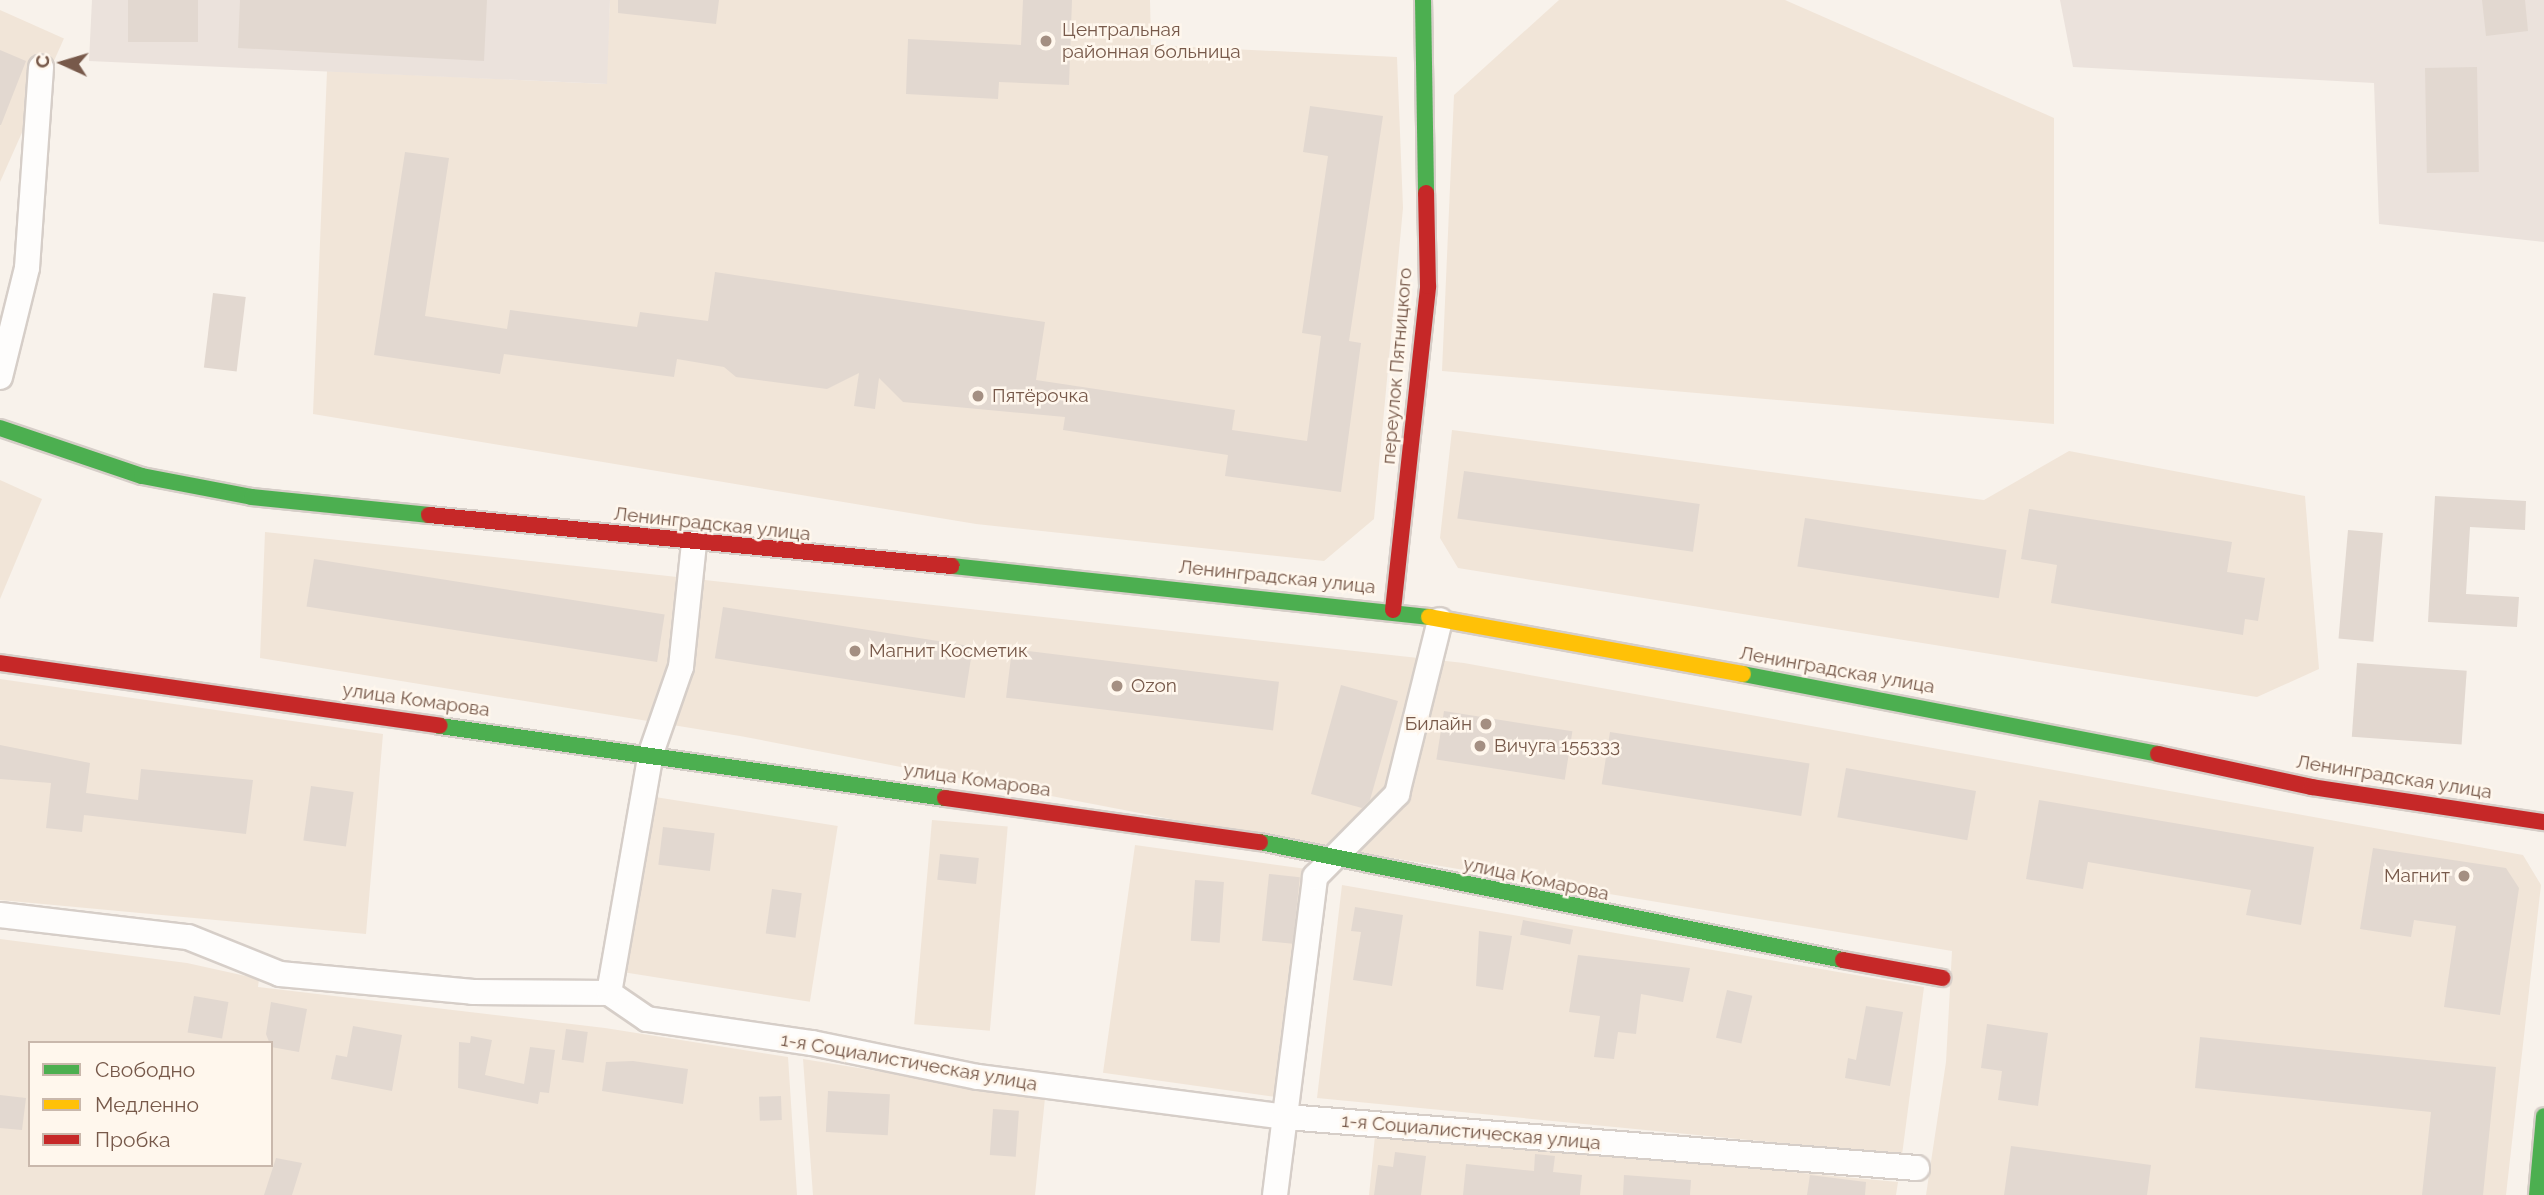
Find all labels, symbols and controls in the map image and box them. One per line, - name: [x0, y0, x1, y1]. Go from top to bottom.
- place label: Центральная районная больница: [1062, 19, 1241, 63]
- north arrow: [28, 28, 98, 98]
- marker: Центральная районная больница: [1036, 31, 1056, 51]
- text: С: [31, 54, 53, 69]
- street label: переулок Пятницкого: [1377, 267, 1417, 465]
- place label: Пятёрочка: [992, 385, 1089, 407]
- marker: Пятёрочка: [970, 388, 986, 404]
- street label: Ленинградская улица: [612, 502, 812, 546]
- street label: Ленинградская улица: [1177, 555, 1377, 599]
- place label: Магнит Косметик: [869, 640, 1028, 662]
- street label: Ленинградская улица: [1737, 642, 1937, 698]
- marker: Магнит Косметик: [847, 643, 863, 659]
- place label: Ozon: [1131, 675, 1177, 697]
- street label: улица Комарова: [341, 678, 491, 722]
- marker: Ozon: [1109, 678, 1125, 694]
- place label: Билайн: [1405, 713, 1472, 735]
- marker: Билайн: [1478, 716, 1494, 732]
- place label: Вичуга 155333: [1494, 735, 1620, 757]
- marker: Вичуга 155333: [1472, 738, 1488, 754]
- street label: Ленинградская улица: [2294, 750, 2494, 804]
- street label: улица Комарова: [902, 758, 1052, 802]
- street label: улица Комарова: [1461, 852, 1611, 906]
- place label: Магнит: [2384, 865, 2450, 887]
- marker: Магнит: [2456, 868, 2472, 884]
- street label: 1-я Социалистическая улица: [779, 1028, 1039, 1096]
- legend: [28, 1041, 273, 1167]
- text: Свободно: [95, 1057, 195, 1082]
- text: Медленно: [95, 1092, 199, 1117]
- street label: 1-я Социалистическая улица: [1340, 1109, 1602, 1155]
- text: Пробка: [95, 1127, 171, 1152]

